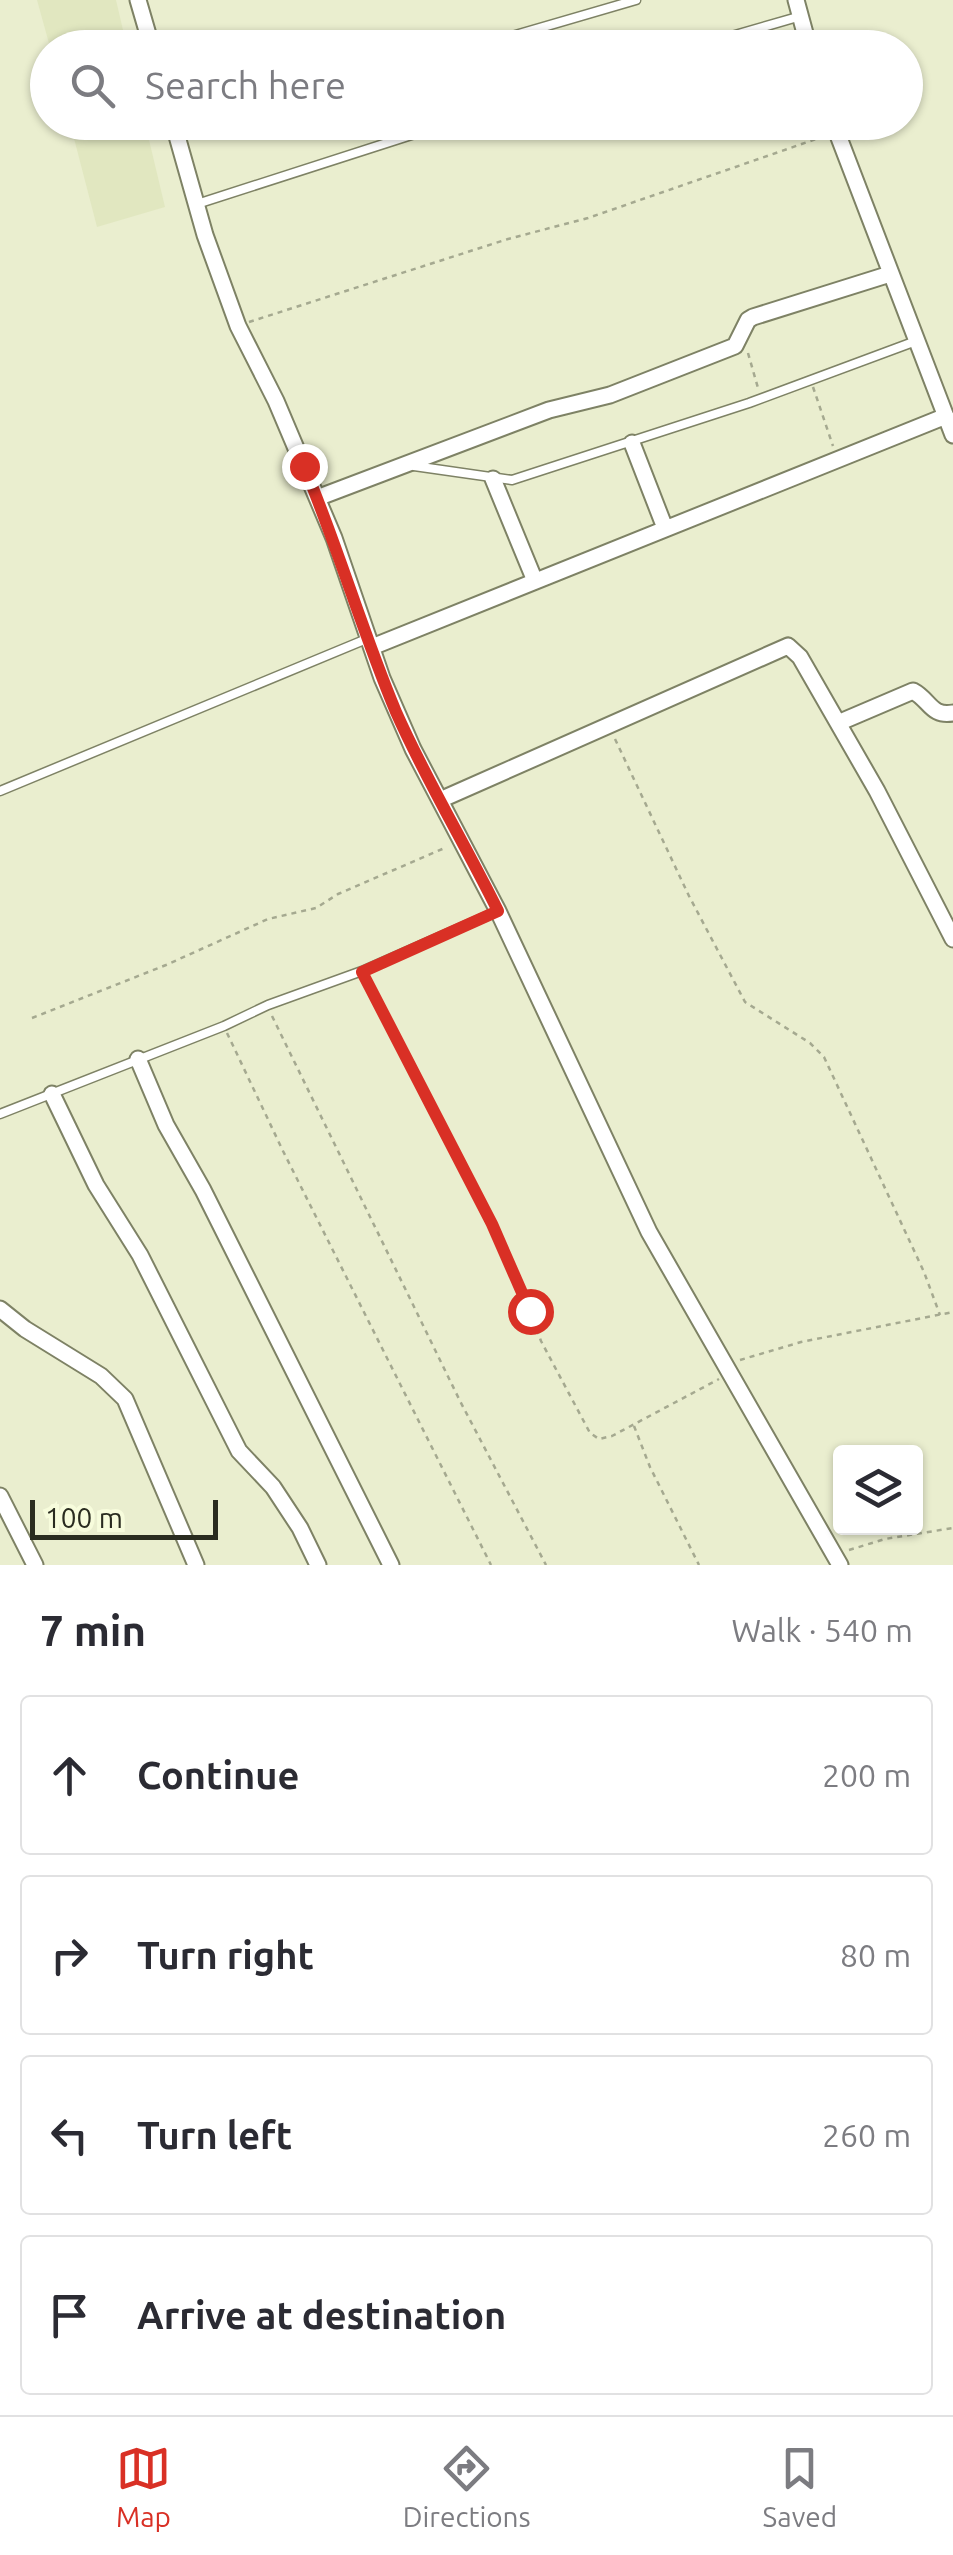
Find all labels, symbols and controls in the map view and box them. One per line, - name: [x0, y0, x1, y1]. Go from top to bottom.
- search box: [30, 30, 923, 140]
- icon: search: [65, 58, 120, 113]
- text: Search here: [145, 64, 346, 106]
- route end: [282, 444, 328, 490]
- route start: [508, 1289, 554, 1335]
- map controls: [833, 1445, 923, 1535]
- button: layers: [833, 1445, 923, 1535]
- scale bar: [30, 1495, 218, 1540]
- text: 100 m: [45, 1502, 123, 1533]
- text: 7 min: [40, 1607, 146, 1654]
- text: Walk · 540 m: [731, 1612, 913, 1648]
- icon: ahead: [42, 1748, 97, 1803]
- text: Continue: [137, 1754, 299, 1796]
- text: 200 m: [822, 1757, 911, 1793]
- icon: right: [42, 1928, 97, 1983]
- text: Turn right: [137, 1934, 314, 1976]
- text: 80 m: [840, 1937, 911, 1973]
- icon: left: [42, 2108, 97, 2163]
- text: Turn left: [137, 2114, 292, 2156]
- text: 260 m: [822, 2117, 911, 2153]
- icon: arrive: [42, 2288, 97, 2343]
- text: Arrive at destination: [137, 2294, 506, 2336]
- tab: Map: [116, 2441, 171, 2532]
- tab: Directions: [403, 2441, 531, 2532]
- tab: Saved: [763, 2441, 837, 2532]

